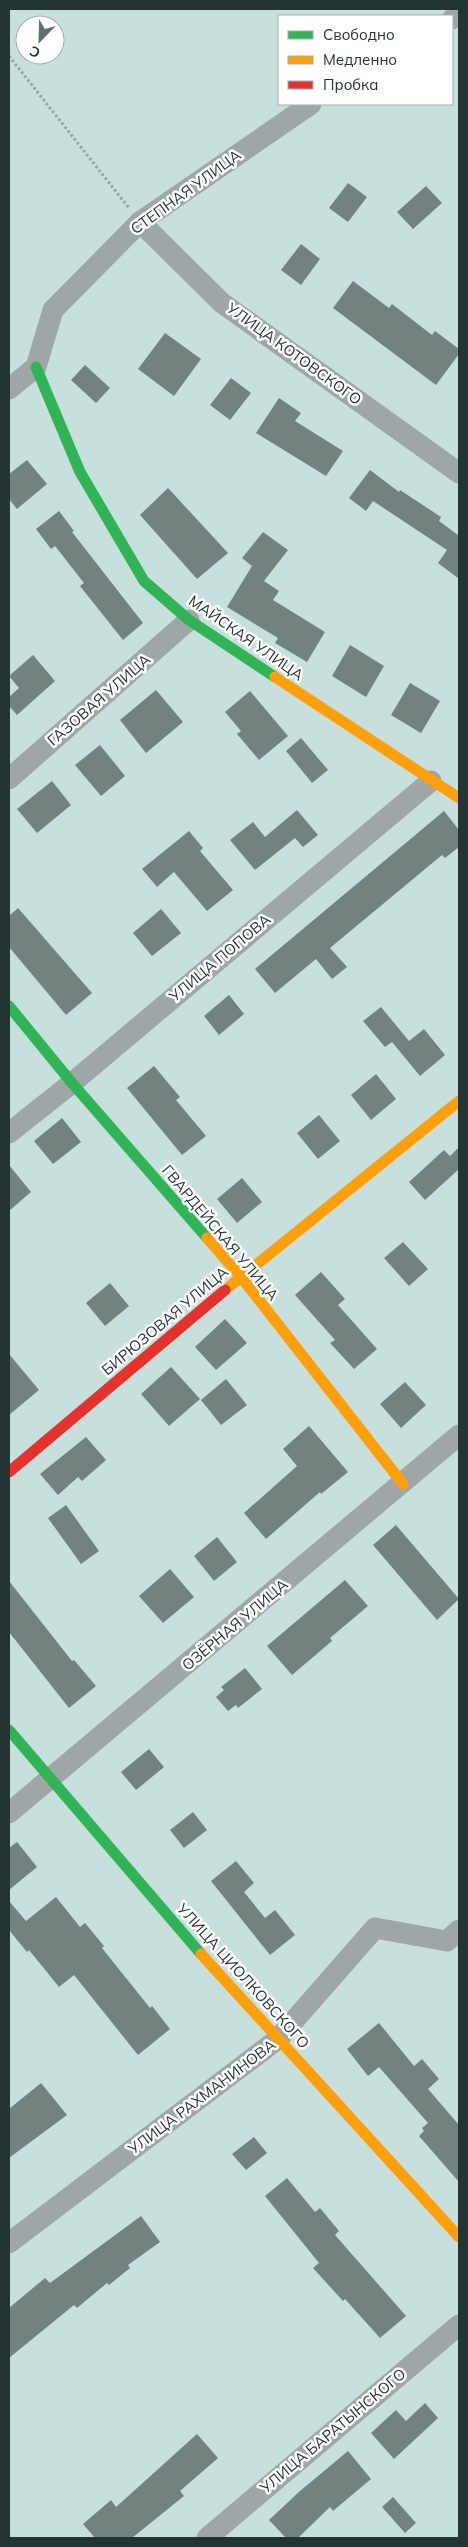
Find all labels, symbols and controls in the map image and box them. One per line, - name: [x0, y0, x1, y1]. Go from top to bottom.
- north arrow: [15, 15, 65, 65]
- legend: [278, 15, 453, 105]
- text: Свободно: [323, 25, 395, 44]
- text: С: [27, 42, 43, 62]
- text: Медленно: [323, 50, 397, 69]
- text: Пробка: [323, 75, 378, 94]
- street label: СТЕПНАЯ УЛИЦА: [127, 145, 245, 238]
- street label: УЛИЦА КОТОВСКОГО: [222, 298, 365, 409]
- street label: МАЙСКАЯ УЛИЦА: [185, 591, 307, 684]
- street label: ГАЗОВАЯ УЛИЦА: [43, 650, 154, 750]
- street label: УЛИЦА ПОПОВА: [164, 910, 274, 1006]
- street label: ГВАРДЕЙСКАЯ УЛИЦА: [158, 1161, 283, 1304]
- street label: БИРЮЗОВАЯ УЛИЦА: [98, 1262, 232, 1379]
- street label: ОЗЁРНАЯ УЛИЦА: [178, 1575, 291, 1674]
- street label: УЛИЦА ЦИОЛКОВСКОГО: [172, 1898, 314, 2052]
- street label: УЛИЦА РАХМАНИНОВА: [123, 2035, 279, 2159]
- street label: УЛИЦА БАРАТЫНСКОГО: [255, 2364, 409, 2498]

